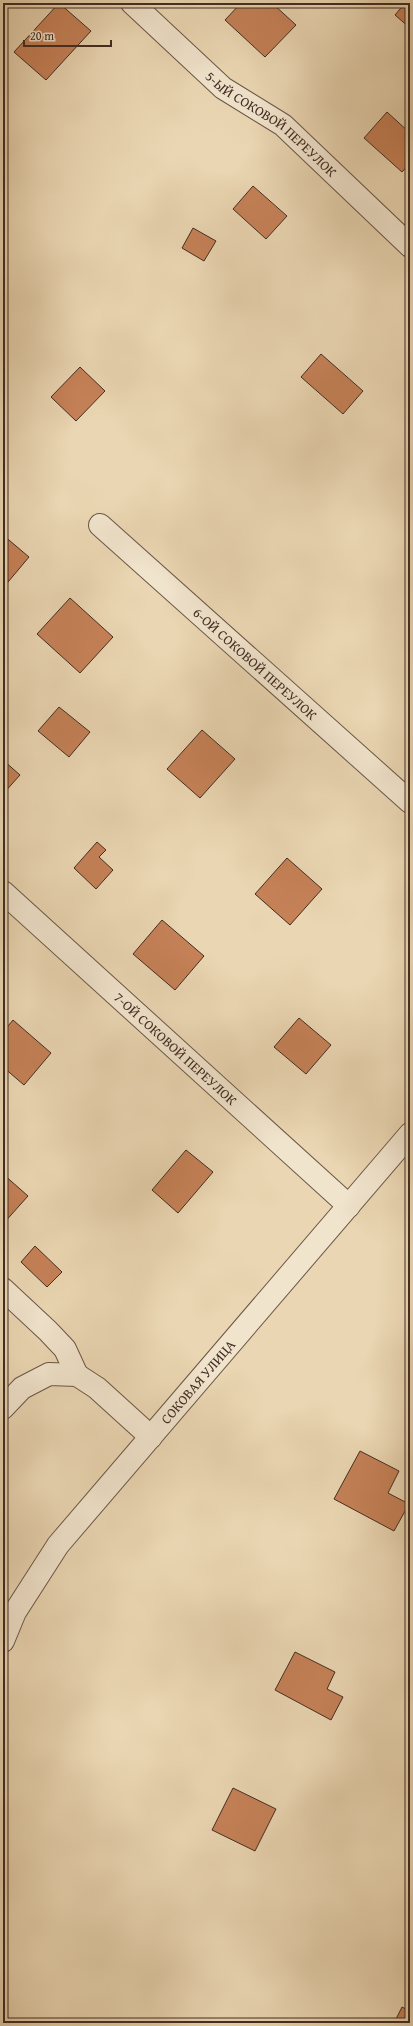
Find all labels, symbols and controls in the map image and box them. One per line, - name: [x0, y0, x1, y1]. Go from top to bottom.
- scale bar: [24, 22, 111, 48]
- text: 20 m: [30, 27, 54, 44]
- street label: 5-ЫЙ СОКОВОЙ ПЕРЕУЛОК: [201, 67, 342, 182]
- street label: 6-ОЙ СОКОВОЙ ПЕРЕУЛОК: [189, 603, 322, 725]
- street label: 7-ОЙ СОКОВОЙ ПЕРЕУЛОК: [110, 987, 242, 1110]
- street label: СОКОВАЯ УЛИЦА: [156, 1335, 240, 1428]

